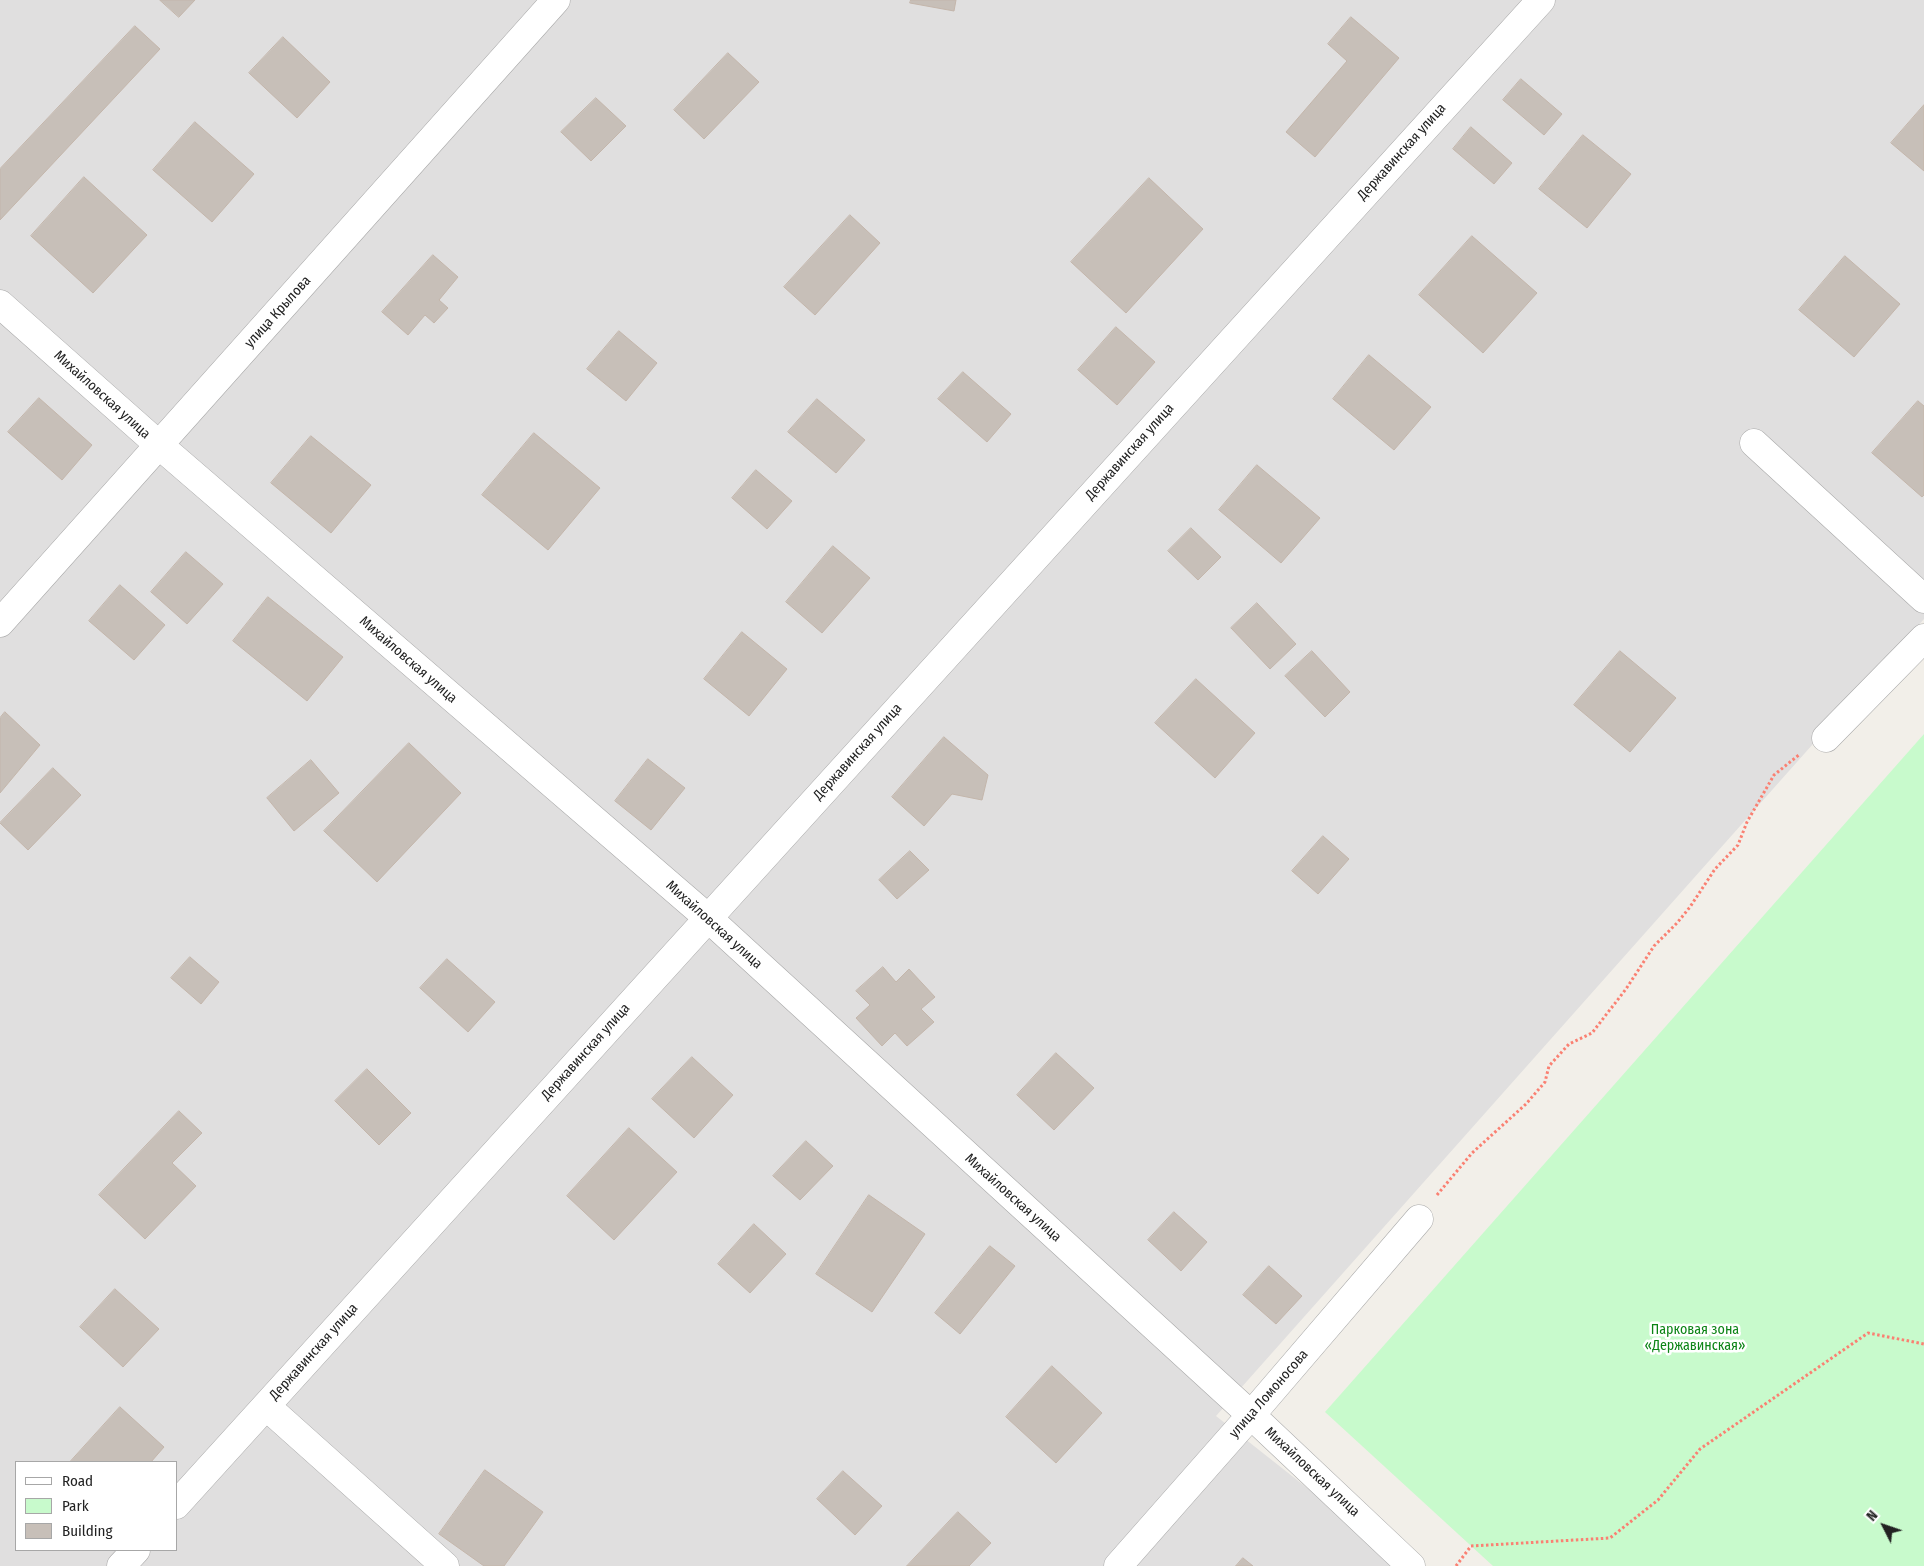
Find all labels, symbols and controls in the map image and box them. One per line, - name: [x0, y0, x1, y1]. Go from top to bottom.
- street label: Державинская улица: [1354, 100, 1450, 204]
- street label: улица Крылова: [241, 273, 315, 351]
- street label: Михайловская улица: [50, 347, 154, 443]
- street label: Державинская улица: [1082, 400, 1178, 504]
- street label: Михайловская улица: [356, 613, 460, 707]
- street label: Державинская улица: [810, 700, 906, 804]
- street label: Михайловская улица: [662, 877, 766, 973]
- street label: Державинская улица: [538, 1000, 634, 1104]
- street label: Михайловская улица: [961, 1150, 1065, 1246]
- street label: Державинская улица: [266, 1300, 362, 1404]
- park label: Парковая зона «Державинская»: [1645, 1322, 1745, 1354]
- street label: улица Ломоносова: [1226, 1346, 1312, 1442]
- street label: Михайловская улица: [1261, 1424, 1363, 1520]
- legend: [15, 1461, 178, 1551]
- text: Road: [62, 1472, 93, 1490]
- text: Park: [62, 1497, 89, 1515]
- north arrow: [1859, 1501, 1909, 1551]
- text: N: [1863, 1507, 1881, 1525]
- text: Building: [62, 1522, 113, 1540]

